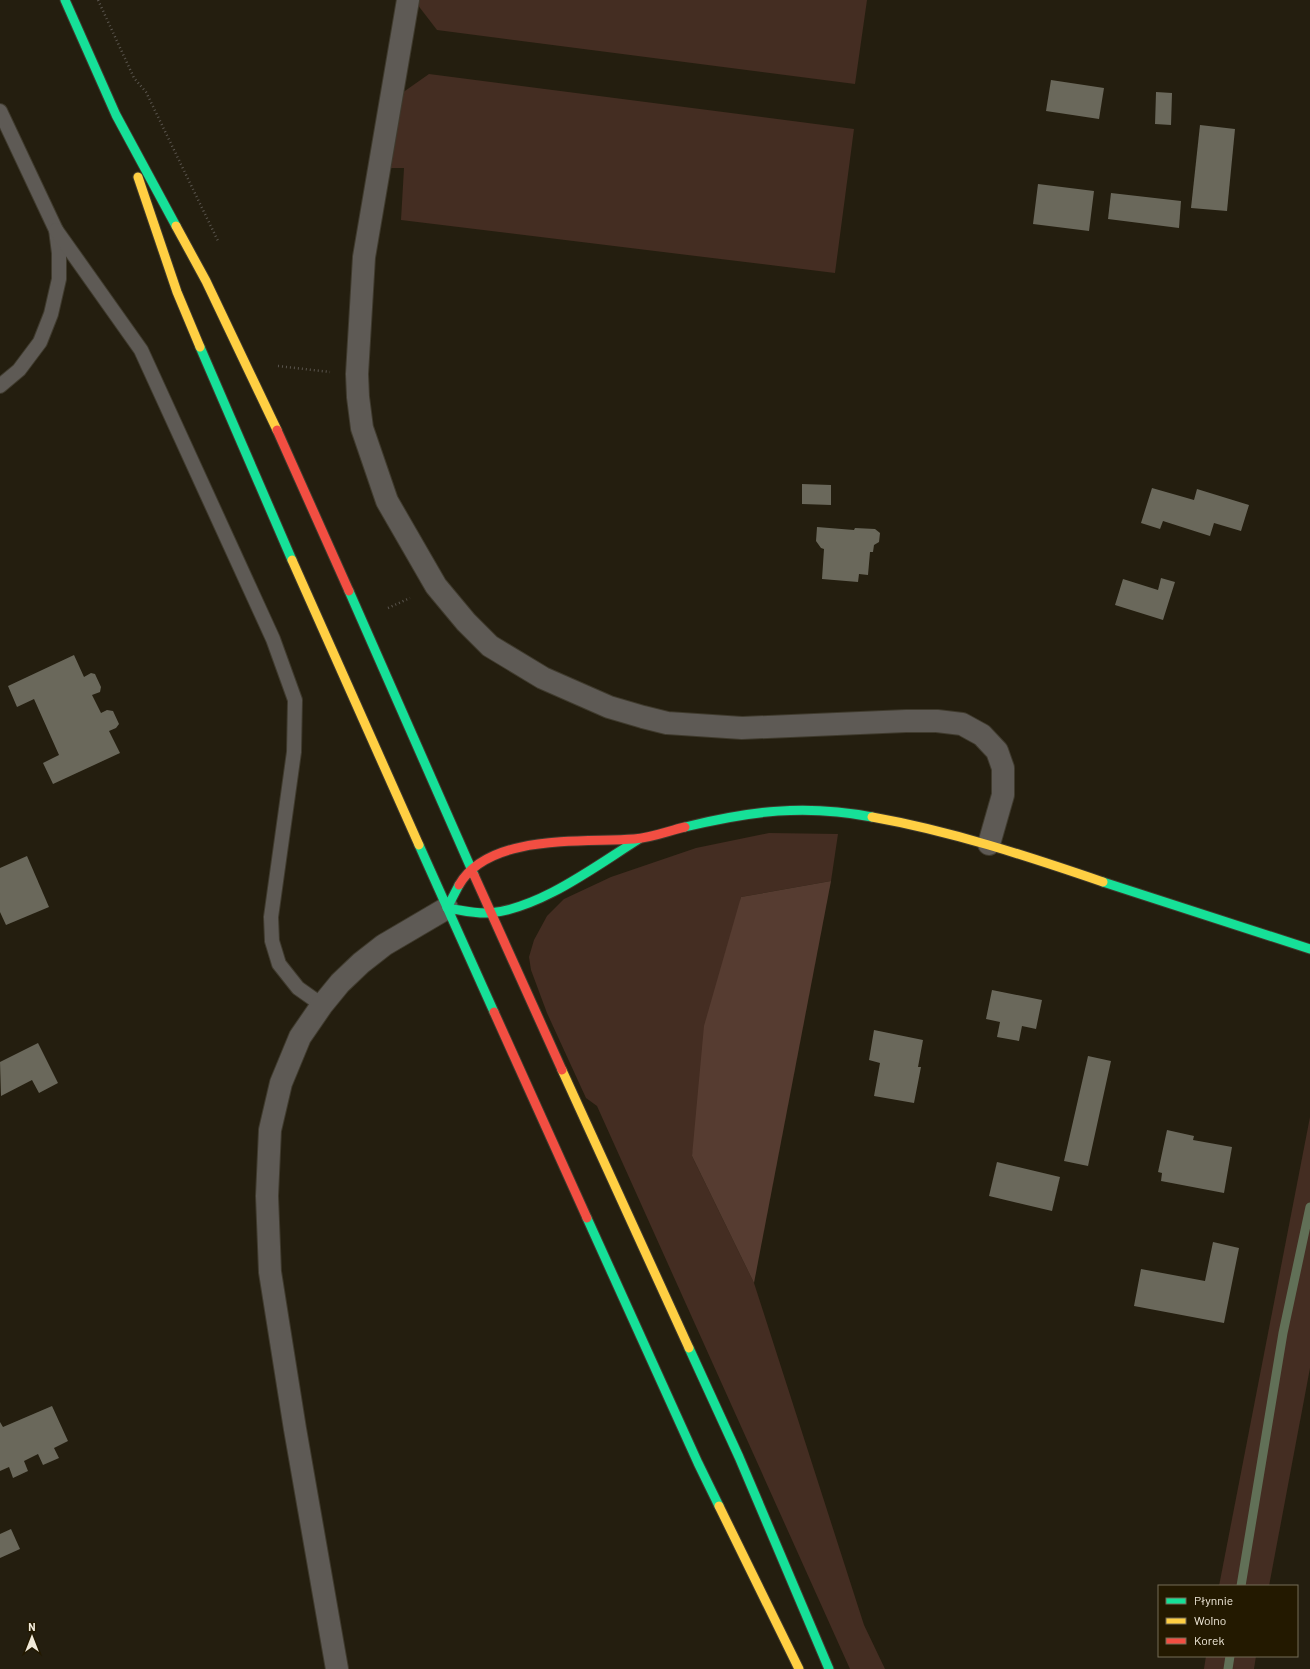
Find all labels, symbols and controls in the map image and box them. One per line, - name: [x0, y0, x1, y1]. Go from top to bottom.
- legend: [1158, 1585, 1298, 1657]
- text: Płynnie: [1194, 1593, 1233, 1607]
- text: Wolno: [1194, 1613, 1226, 1627]
- north arrow: [12, 1617, 52, 1657]
- text: N: [28, 1620, 36, 1633]
- text: Korek: [1194, 1633, 1224, 1647]

